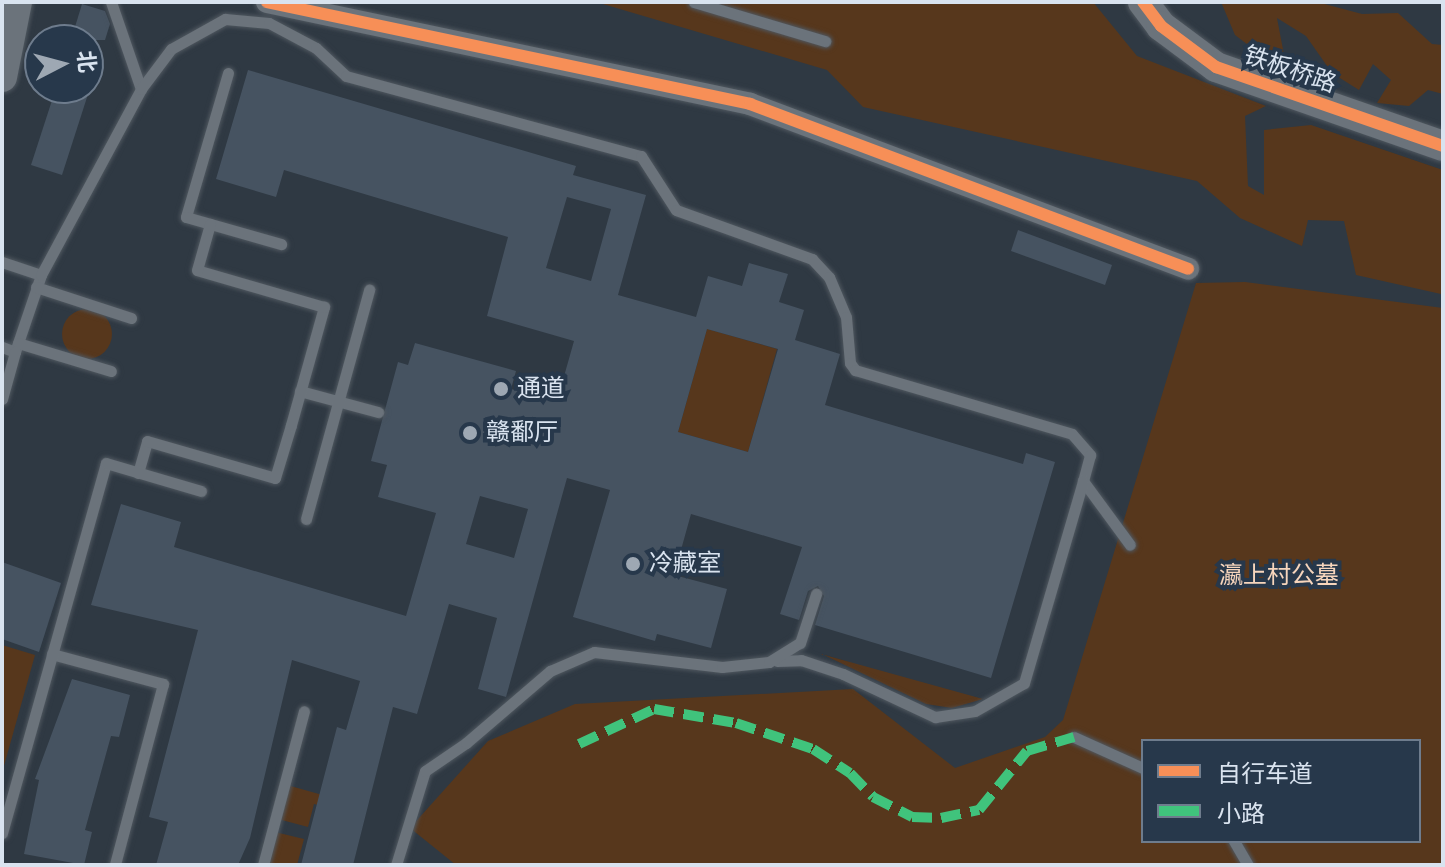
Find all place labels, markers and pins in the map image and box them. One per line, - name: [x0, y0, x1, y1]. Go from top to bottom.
- place label: 通道: [517, 375, 565, 403]
- marker: 通道: [492, 380, 510, 398]
- place label: 赣鄱厅: [486, 419, 558, 447]
- marker: 赣鄱厅: [461, 424, 479, 442]
- place label: 冷藏室: [649, 550, 721, 578]
- marker: 冷藏室: [624, 555, 642, 573]

